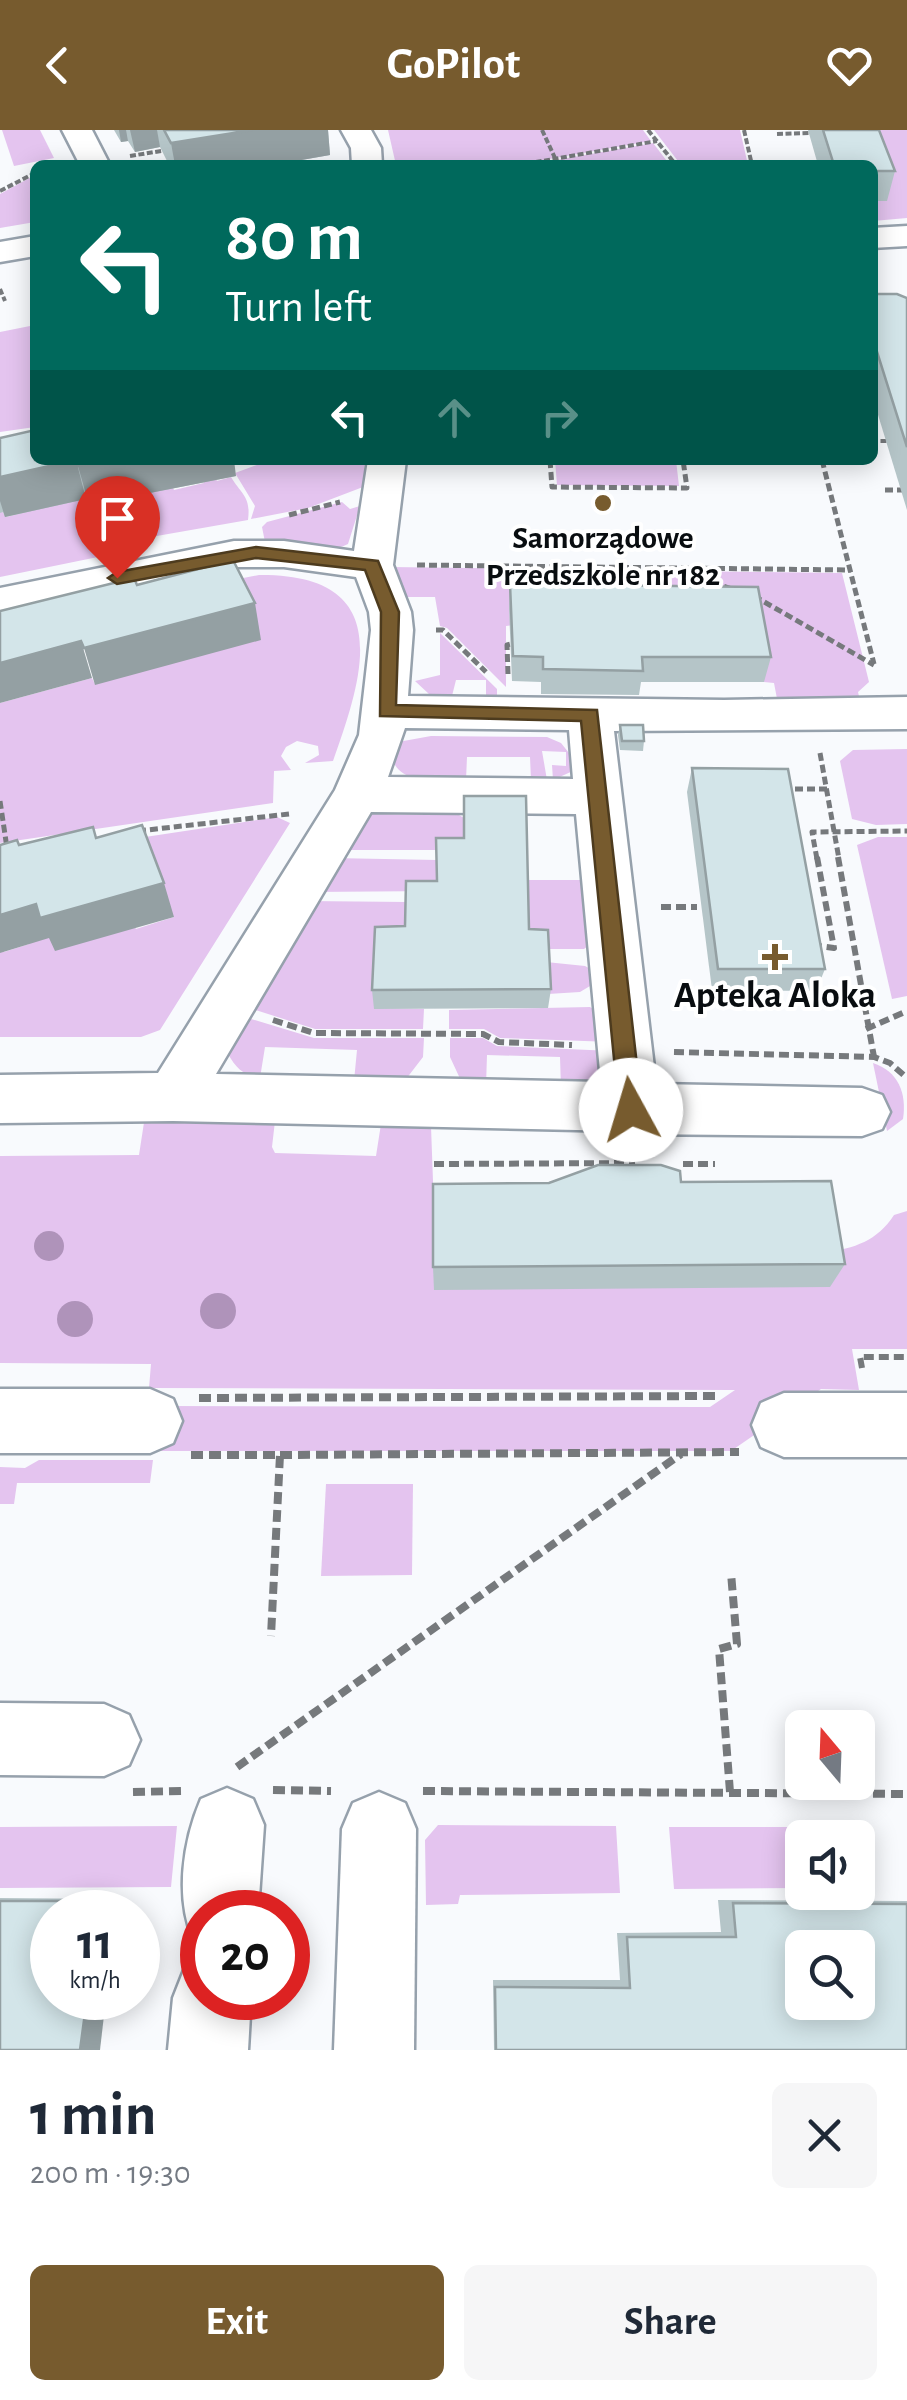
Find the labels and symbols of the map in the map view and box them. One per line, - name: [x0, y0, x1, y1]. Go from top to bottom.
- pin: [75, 476, 160, 579]
- marker: Samorządowe Przedszkole nr 182: [592, 492, 614, 514]
- place label: Samorządowe Przedszkole nr 182: [486, 522, 720, 591]
- marker: Apteka Aloka: [764, 946, 786, 968]
- place label: Apteka Aloka: [674, 977, 876, 1015]
- position arrow: [579, 1058, 683, 1162]
- north arrow: [785, 1710, 875, 1800]
- speed limit sign: 20: [180, 1890, 310, 2020]

